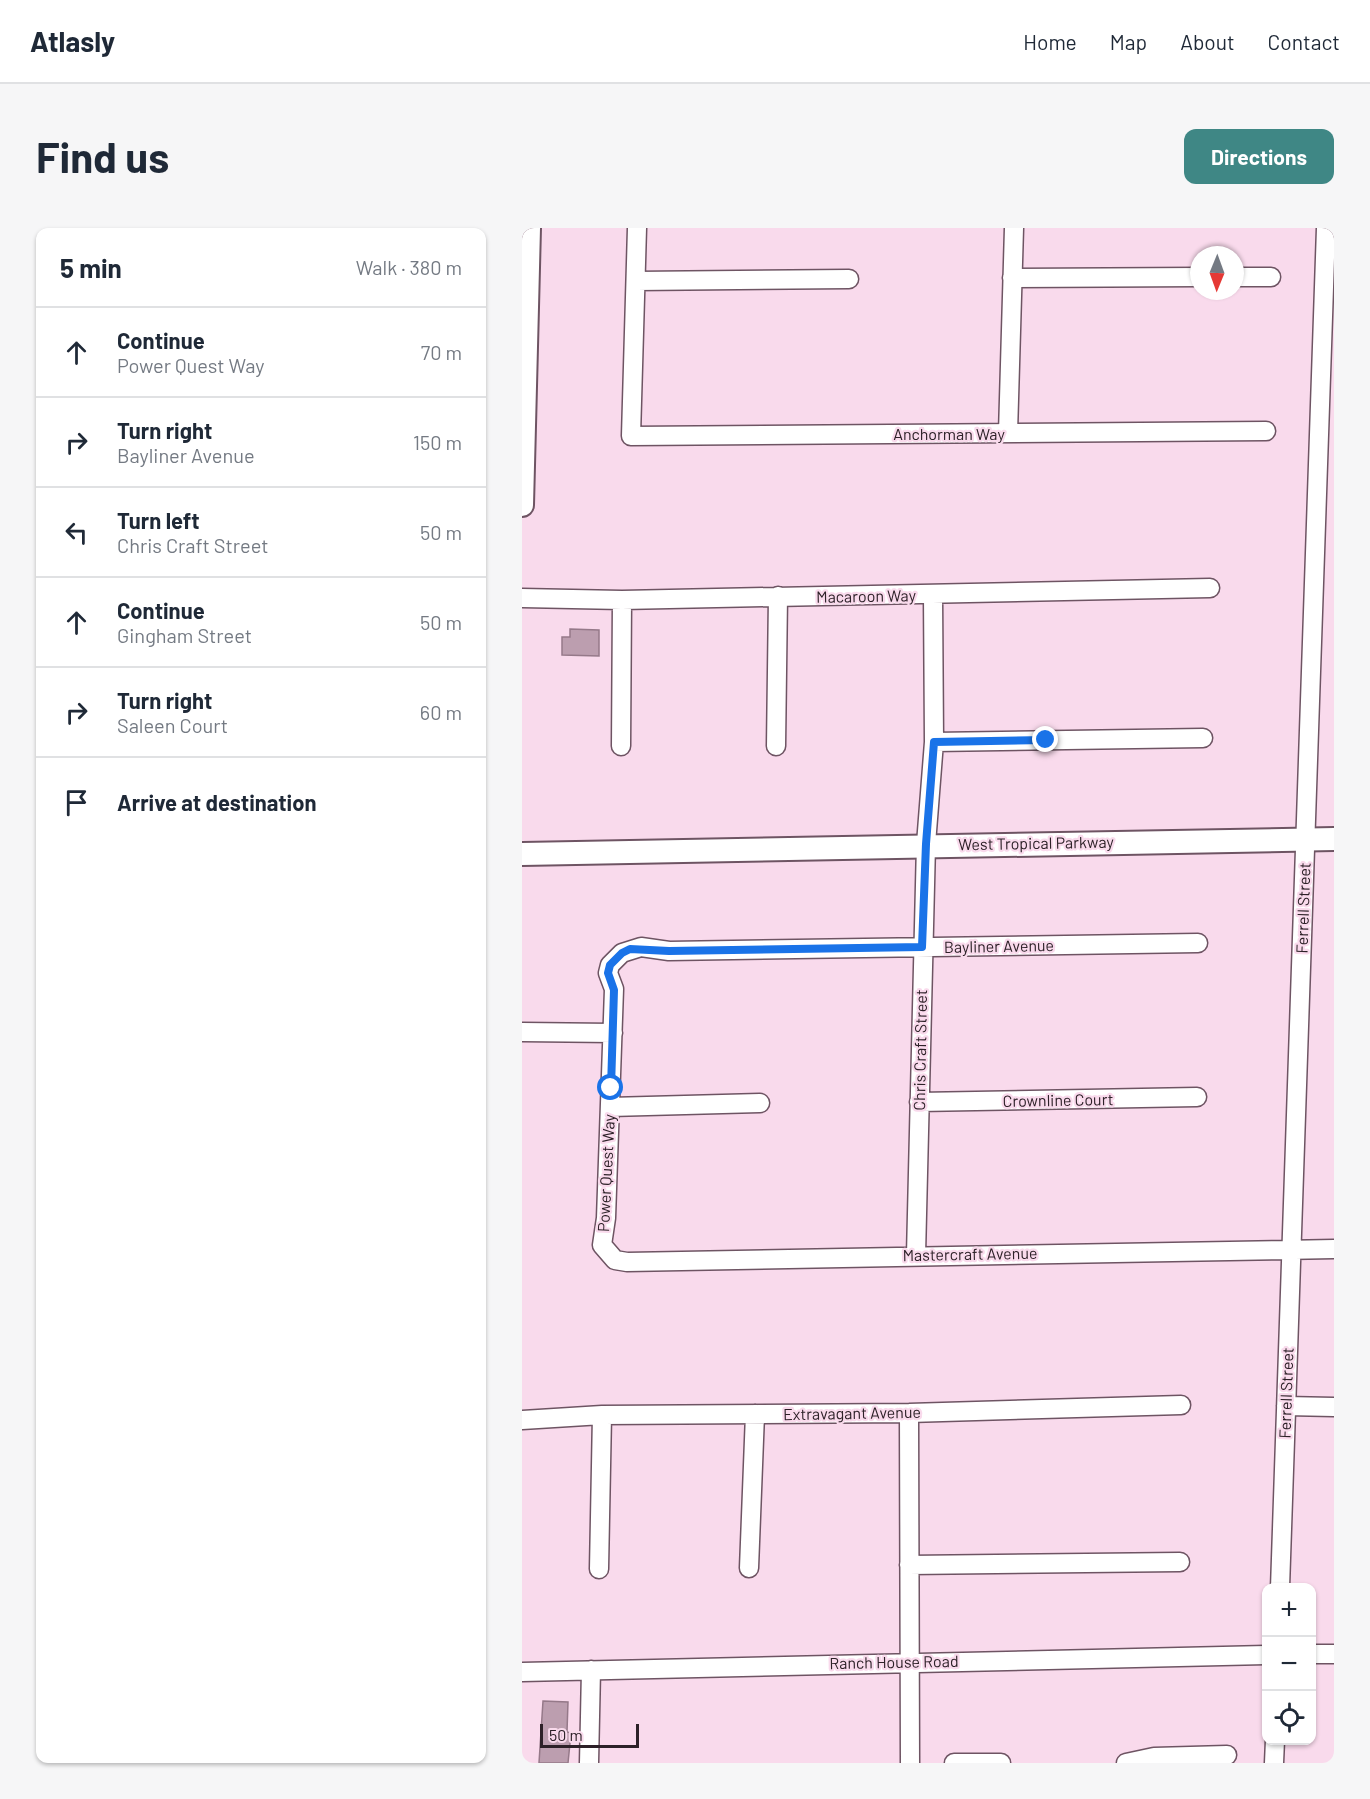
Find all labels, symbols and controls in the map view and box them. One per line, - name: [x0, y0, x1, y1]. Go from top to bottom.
- text: Atlasly: [30, 24, 115, 58]
- text: Home: [1023, 29, 1077, 54]
- text: Map: [1110, 29, 1147, 54]
- text: About: [1180, 29, 1235, 54]
- text: Contact: [1268, 29, 1340, 54]
- button: Directions: [1184, 129, 1334, 184]
- text: Find us: [36, 131, 169, 181]
- north arrow: [1190, 246, 1244, 300]
- text: 5 min: [60, 252, 122, 283]
- text: Walk · 380 m: [356, 255, 462, 279]
- text: Continue: [117, 327, 205, 353]
- icon: ahead: [60, 336, 93, 369]
- text: 70 m: [421, 340, 462, 364]
- text: Power Quest Way: [117, 353, 265, 377]
- text: Turn right: [117, 417, 212, 443]
- street label: Anchorman Way: [893, 424, 1005, 443]
- icon: right: [60, 426, 93, 459]
- text: 150 m: [413, 430, 462, 454]
- text: Bayliner Avenue: [117, 443, 255, 467]
- text: Turn left: [117, 507, 200, 533]
- icon: left: [60, 516, 93, 549]
- text: 50 m: [420, 520, 462, 544]
- text: Chris Craft Street: [117, 533, 268, 557]
- street label: Macaroon Way: [816, 585, 917, 606]
- text: Continue: [117, 597, 205, 623]
- icon: ahead: [60, 606, 93, 639]
- text: 50 m: [420, 610, 462, 634]
- text: Gingham Street: [117, 623, 252, 647]
- text: Turn right: [117, 687, 212, 713]
- icon: right: [60, 696, 93, 729]
- text: 60 m: [420, 700, 462, 724]
- text: Saleen Court: [117, 713, 228, 737]
- route end: [1032, 726, 1058, 752]
- icon: arrive: [60, 786, 93, 819]
- text: Arrive at destination: [117, 789, 316, 815]
- street label: West Tropical Parkway: [958, 832, 1115, 853]
- street label: Ferrell Street: [1291, 862, 1314, 954]
- street label: Bayliner Avenue: [944, 935, 1054, 956]
- street label: Chris Craft Street: [909, 989, 930, 1111]
- route start: [597, 1074, 623, 1100]
- street label: Crownline Court: [1002, 1089, 1114, 1110]
- street label: Power Quest Way: [593, 1113, 618, 1232]
- street label: Mastercraft Avenue: [902, 1243, 1038, 1264]
- street label: Ferrell Street: [1274, 1347, 1297, 1439]
- street label: Extravagant Avenue: [783, 1402, 921, 1423]
- map controls: [1262, 1583, 1316, 1745]
- button: +: [1262, 1583, 1316, 1637]
- button: −: [1262, 1637, 1316, 1691]
- street label: Ranch House Road: [829, 1651, 959, 1672]
- button: locate: [1262, 1691, 1316, 1745]
- scale bar: [540, 1721, 639, 1748]
- text: 50 m: [549, 1725, 583, 1744]

